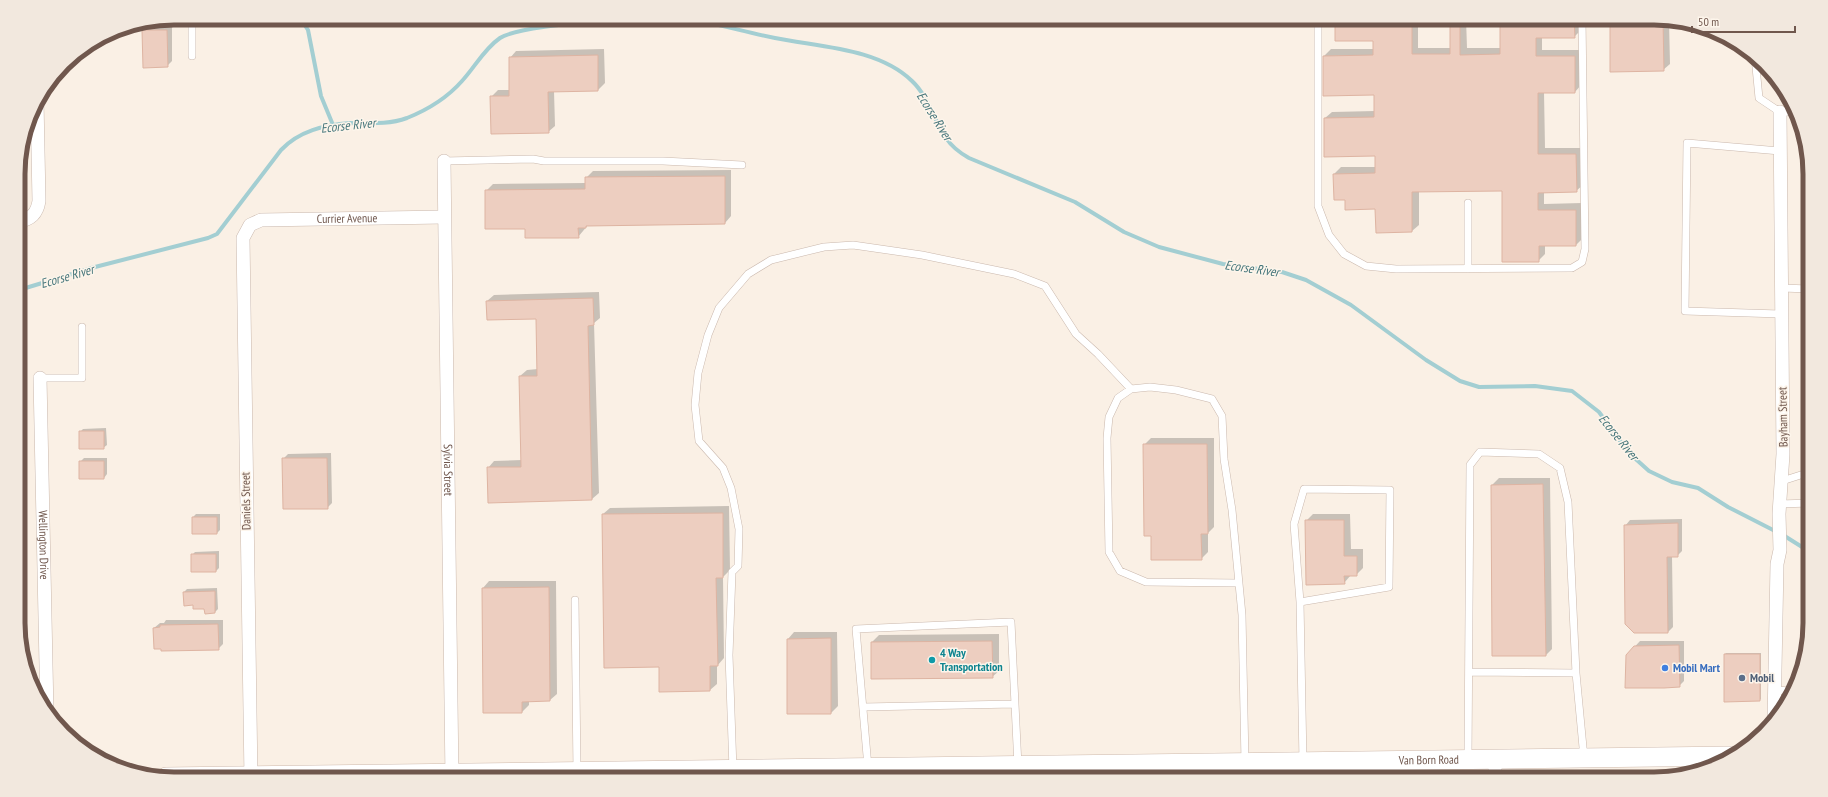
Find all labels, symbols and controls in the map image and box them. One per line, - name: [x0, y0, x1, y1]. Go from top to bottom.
- scale bar: [1692, 8, 1795, 34]
- text: 50 m: [1698, 14, 1719, 29]
- water label: Ecorse River: [913, 89, 958, 146]
- water label: Ecorse River: [320, 114, 379, 137]
- street label: Currier Avenue: [317, 210, 378, 226]
- water label: Ecorse River: [1224, 256, 1283, 281]
- water label: Ecorse River: [38, 260, 98, 292]
- street label: Bayham Street: [1774, 386, 1791, 447]
- water label: Ecorse River: [1595, 411, 1644, 466]
- street label: Sylvia Street: [441, 444, 456, 497]
- street label: Daniels Street: [237, 471, 254, 530]
- street label: Wellington Drive: [36, 510, 52, 580]
- place label: 4 Way Transportation: [940, 645, 1003, 674]
- marker: 4 Way Transportation: [927, 655, 937, 665]
- place label: Mobil Mart: [1673, 660, 1720, 675]
- marker: Mobil Mart: [1660, 663, 1670, 673]
- place label: Mobil: [1750, 670, 1774, 685]
- marker: Mobil: [1737, 673, 1747, 683]
- street label: Van Born Road: [1398, 752, 1459, 767]

